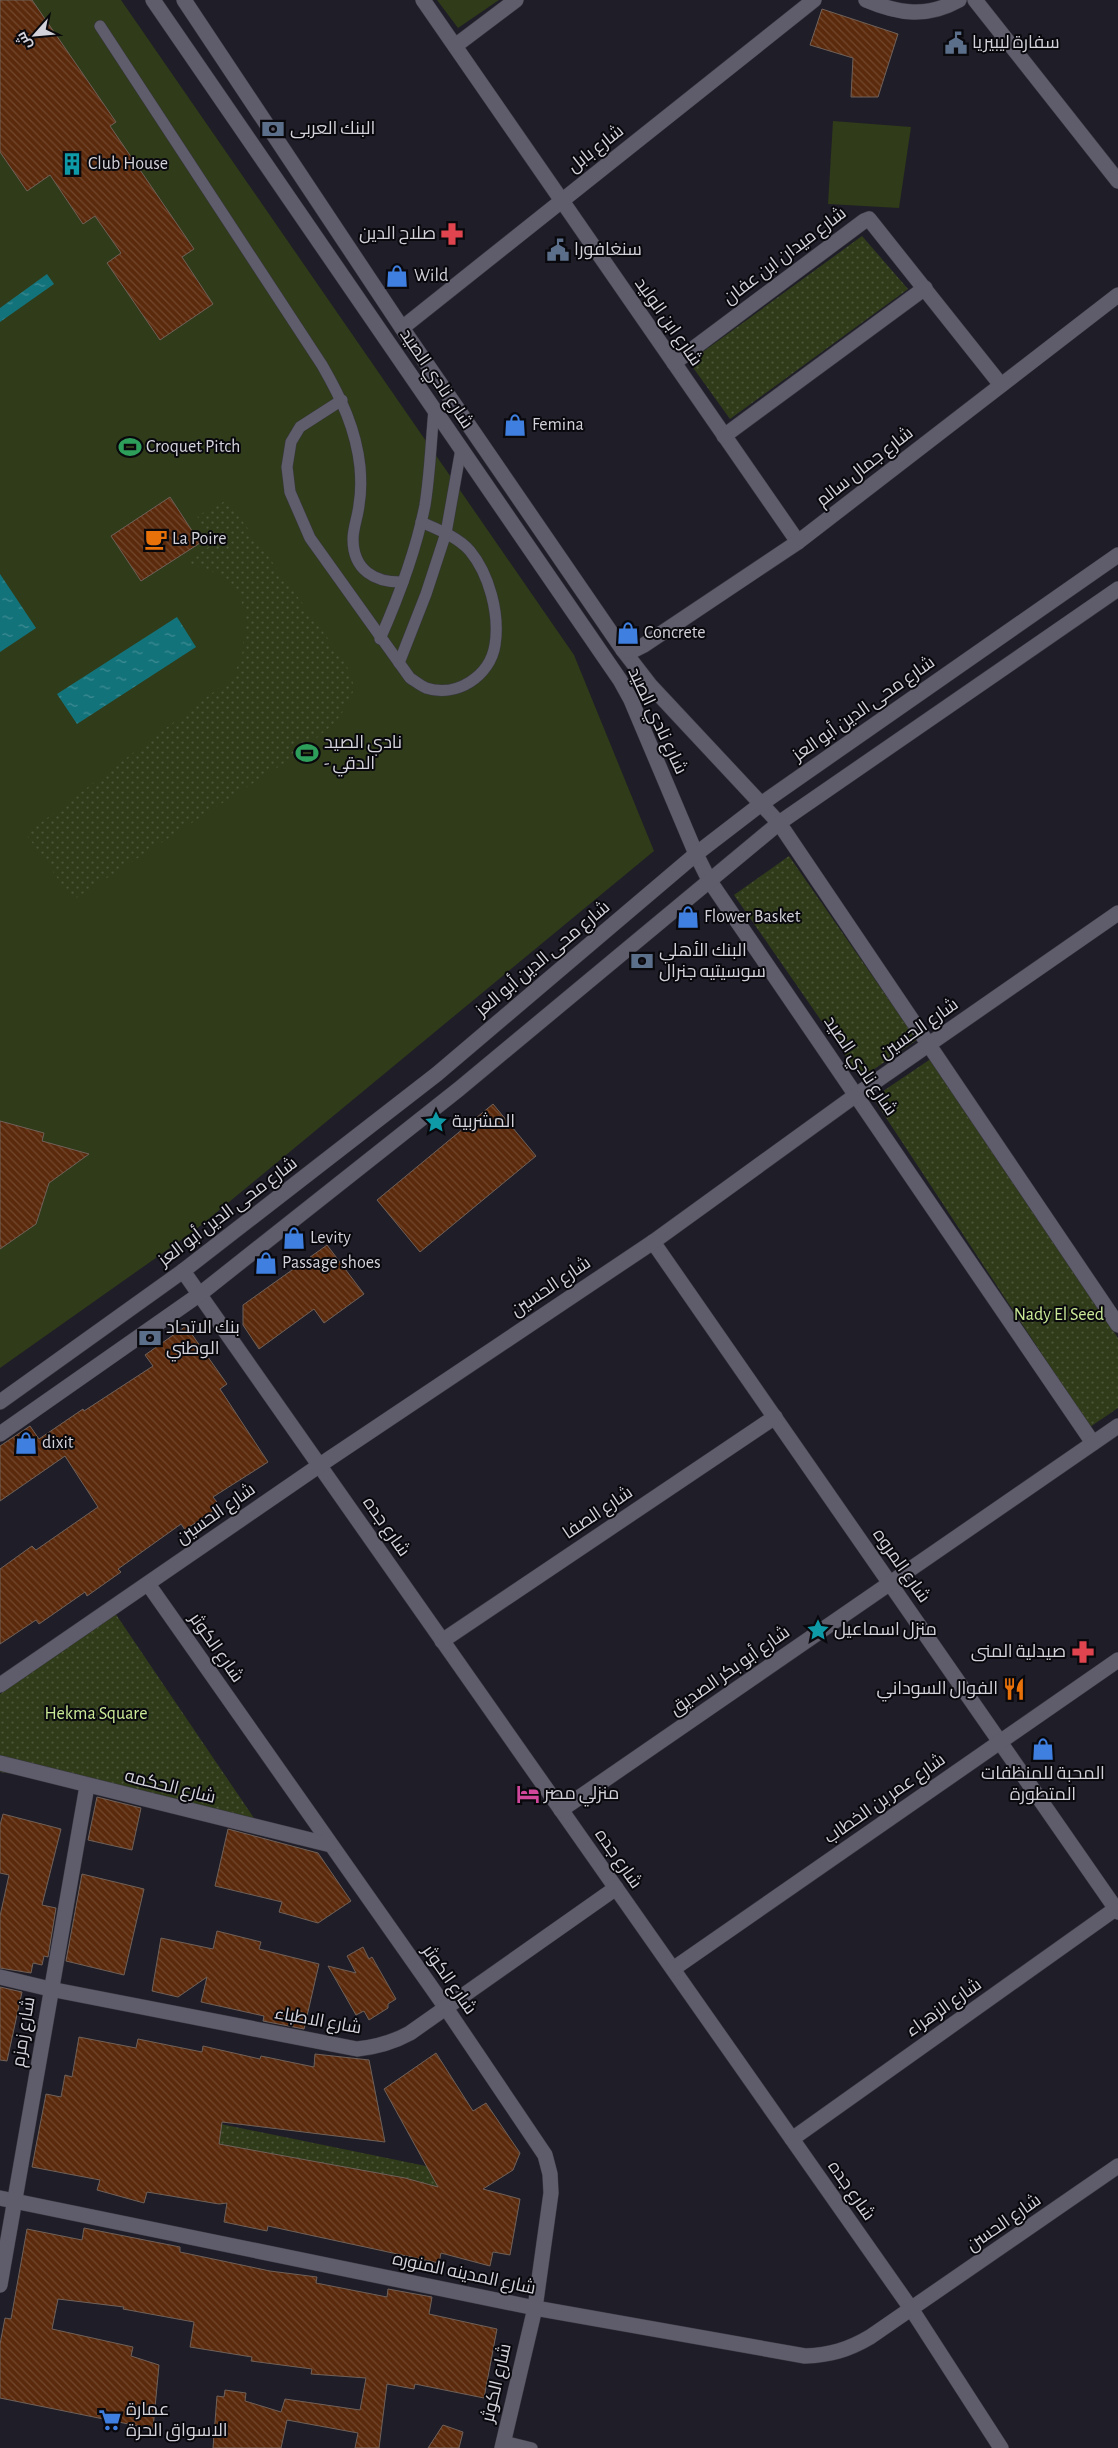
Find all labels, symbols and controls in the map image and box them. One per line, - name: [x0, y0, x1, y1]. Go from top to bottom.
- north arrow: [10, 10, 60, 60]
- text: ش: [12, 29, 36, 53]
- public building icon: سفارة ليبيريا: [943, 30, 969, 56]
- place label: سفارة ليبيريا: [972, 34, 1060, 53]
- bank icon: البنك العربى: [260, 116, 286, 142]
- place label: البنك العربى: [290, 120, 375, 139]
- street label: شارع بابل: [564, 121, 629, 178]
- building icon: Club House: [59, 151, 85, 177]
- place label: Club House: [88, 155, 168, 173]
- street label: شارع ميدان ابن عفان: [720, 203, 851, 310]
- pharmacy icon: صلاح الدين: [439, 221, 465, 247]
- place label: صلاح الدين: [359, 225, 436, 245]
- public building icon: سنغافورا: [545, 237, 571, 263]
- place label: سنغافورا: [574, 241, 642, 260]
- shop icon: Wild: [384, 263, 410, 289]
- place label: Wild: [414, 267, 448, 285]
- street label: شارع ابن الوليد: [629, 274, 706, 371]
- street label: شارع نادي الصيد: [393, 325, 477, 434]
- shop icon: Femina: [502, 412, 528, 438]
- place label: Femina: [532, 416, 584, 434]
- street label: شارع جمال سالم: [813, 423, 918, 512]
- sports icon: Croquet Pitch: [117, 434, 143, 460]
- place label: Croquet Pitch: [146, 438, 240, 456]
- cafe icon: La Poire: [143, 526, 169, 552]
- place label: La Poire: [172, 530, 227, 548]
- shop icon: Concrete: [615, 620, 641, 646]
- place label: Concrete: [644, 624, 706, 642]
- street label: شارع محى الدين أبو العز: [787, 651, 939, 767]
- street label: شارع نادي الصيد: [621, 664, 691, 779]
- place label: نادي الصيد - الدقي: [324, 734, 402, 777]
- sports icon: نادي الصيد - الدقي: [294, 740, 320, 766]
- street label: شارع محى الدين أبو العز: [470, 896, 615, 1022]
- shop icon: Flower Basket: [675, 904, 701, 930]
- place label: Flower Basket: [704, 908, 801, 926]
- place label: البنك الأهلي سوسيتيه جنرال: [659, 941, 766, 982]
- bank icon: البنك الأهلي سوسيتيه جنرال: [629, 948, 655, 974]
- street label: شارع الحسين: [876, 994, 963, 1064]
- street label: شارع نادي الصيد: [817, 1012, 901, 1121]
- place icon: المشربية: [423, 1109, 449, 1135]
- place label: المشربية: [452, 1112, 515, 1132]
- street label: شارع محى الدين أبو العز: [153, 1152, 302, 1272]
- shop icon: Levity: [281, 1225, 307, 1251]
- place label: Levity: [310, 1229, 351, 1247]
- shop icon: Passage shoes: [253, 1250, 279, 1276]
- street label: شارع الحسين: [507, 1253, 595, 1322]
- place label: Passage shoes: [282, 1254, 381, 1272]
- park label: Nady El Seed: [1014, 1306, 1104, 1324]
- place label: بنك الاتحاد الوطني: [166, 1319, 240, 1362]
- bank icon: بنك الاتحاد الوطني: [137, 1325, 163, 1351]
- shop icon: dixit: [13, 1430, 39, 1456]
- place label: dixit: [42, 1434, 74, 1452]
- street label: شارع الحسين: [173, 1479, 260, 1549]
- street label: شارع الصفا: [559, 1482, 637, 1544]
- street label: شارع جده: [357, 1493, 414, 1561]
- street label: شارع المروه: [867, 1525, 934, 1607]
- street label: شارع الكوثر: [183, 1609, 247, 1687]
- place icon: منزل اسماعيل: [805, 1617, 831, 1643]
- street label: شارع أبو بكر الصديق: [665, 1621, 794, 1721]
- place label: منزل اسماعيل: [834, 1621, 937, 1640]
- pharmacy icon: صيدلية المنى: [1070, 1639, 1096, 1665]
- place label: صيدلية المنى: [971, 1643, 1066, 1662]
- restaurant icon: الفوال السوداني: [1001, 1676, 1027, 1702]
- place label: الفوال السوداني: [877, 1680, 998, 1702]
- park label: Hekma Square: [45, 1705, 147, 1723]
- shop icon: المحبة للمنظفات المتطورة: [1030, 1736, 1056, 1762]
- street label: شارع عمر بن الخطاب: [821, 1750, 950, 1849]
- place label: المحبة للمنظفات المتطورة: [981, 1765, 1105, 1805]
- street label: شارع الحكمه: [122, 1766, 217, 1809]
- hotel icon: منزلي مصر: [515, 1781, 541, 1807]
- place label: منزلي مصر: [543, 1785, 619, 1807]
- street label: شارع جده: [589, 1825, 646, 1893]
- street label: شارع الكوثر: [416, 1941, 480, 2019]
- street label: شارع الزهراء: [902, 1975, 986, 2042]
- street label: شارع زمزم: [9, 1995, 40, 2069]
- street label: شارع الاطباء: [273, 2004, 363, 2039]
- street label: شارع جده: [822, 2157, 879, 2225]
- street label: شارع الحسن: [963, 2190, 1046, 2257]
- street label: شارع المدينه المنوره: [390, 2249, 537, 2300]
- street label: شارع الكوثر: [478, 2342, 517, 2425]
- place label: عمارة الاسواق الحرة: [126, 2401, 228, 2442]
- supermarket icon: عمارة الاسواق الحرة: [97, 2407, 123, 2433]

